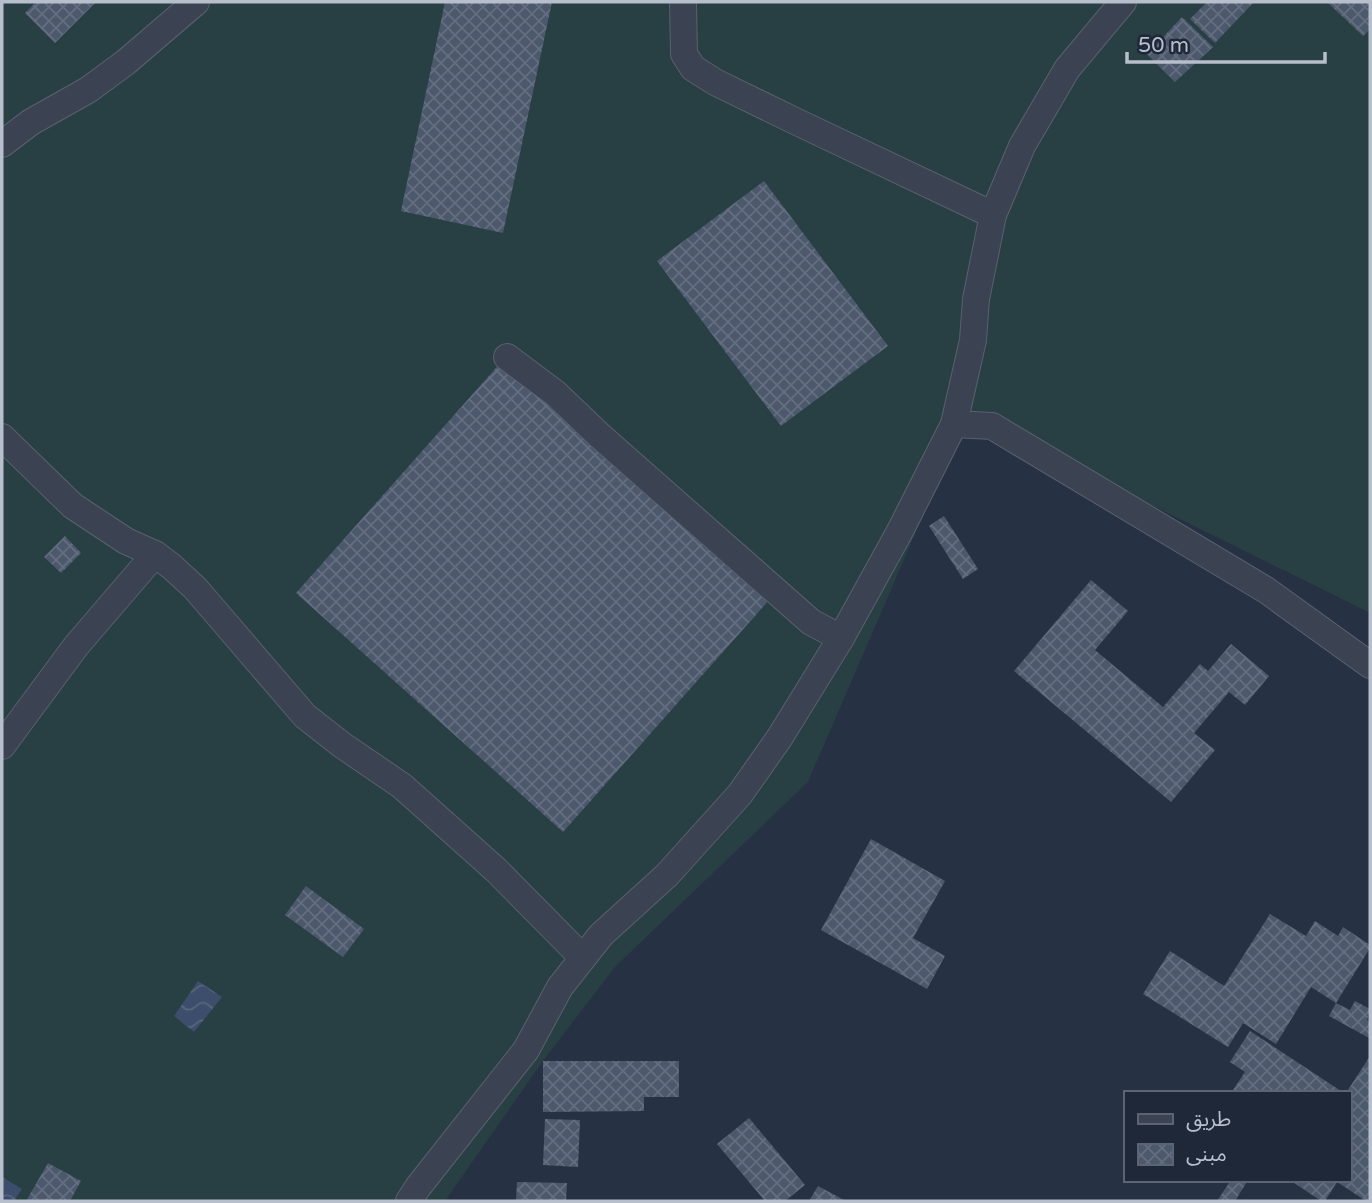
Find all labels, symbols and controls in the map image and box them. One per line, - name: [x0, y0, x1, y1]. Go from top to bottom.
- scale bar: [1127, 21, 1325, 65]
- text: 50 m: [1138, 33, 1189, 58]
- legend: [1124, 1091, 1351, 1182]
- text: طريق: [1186, 1107, 1231, 1132]
- text: مبنى: [1186, 1142, 1227, 1167]

